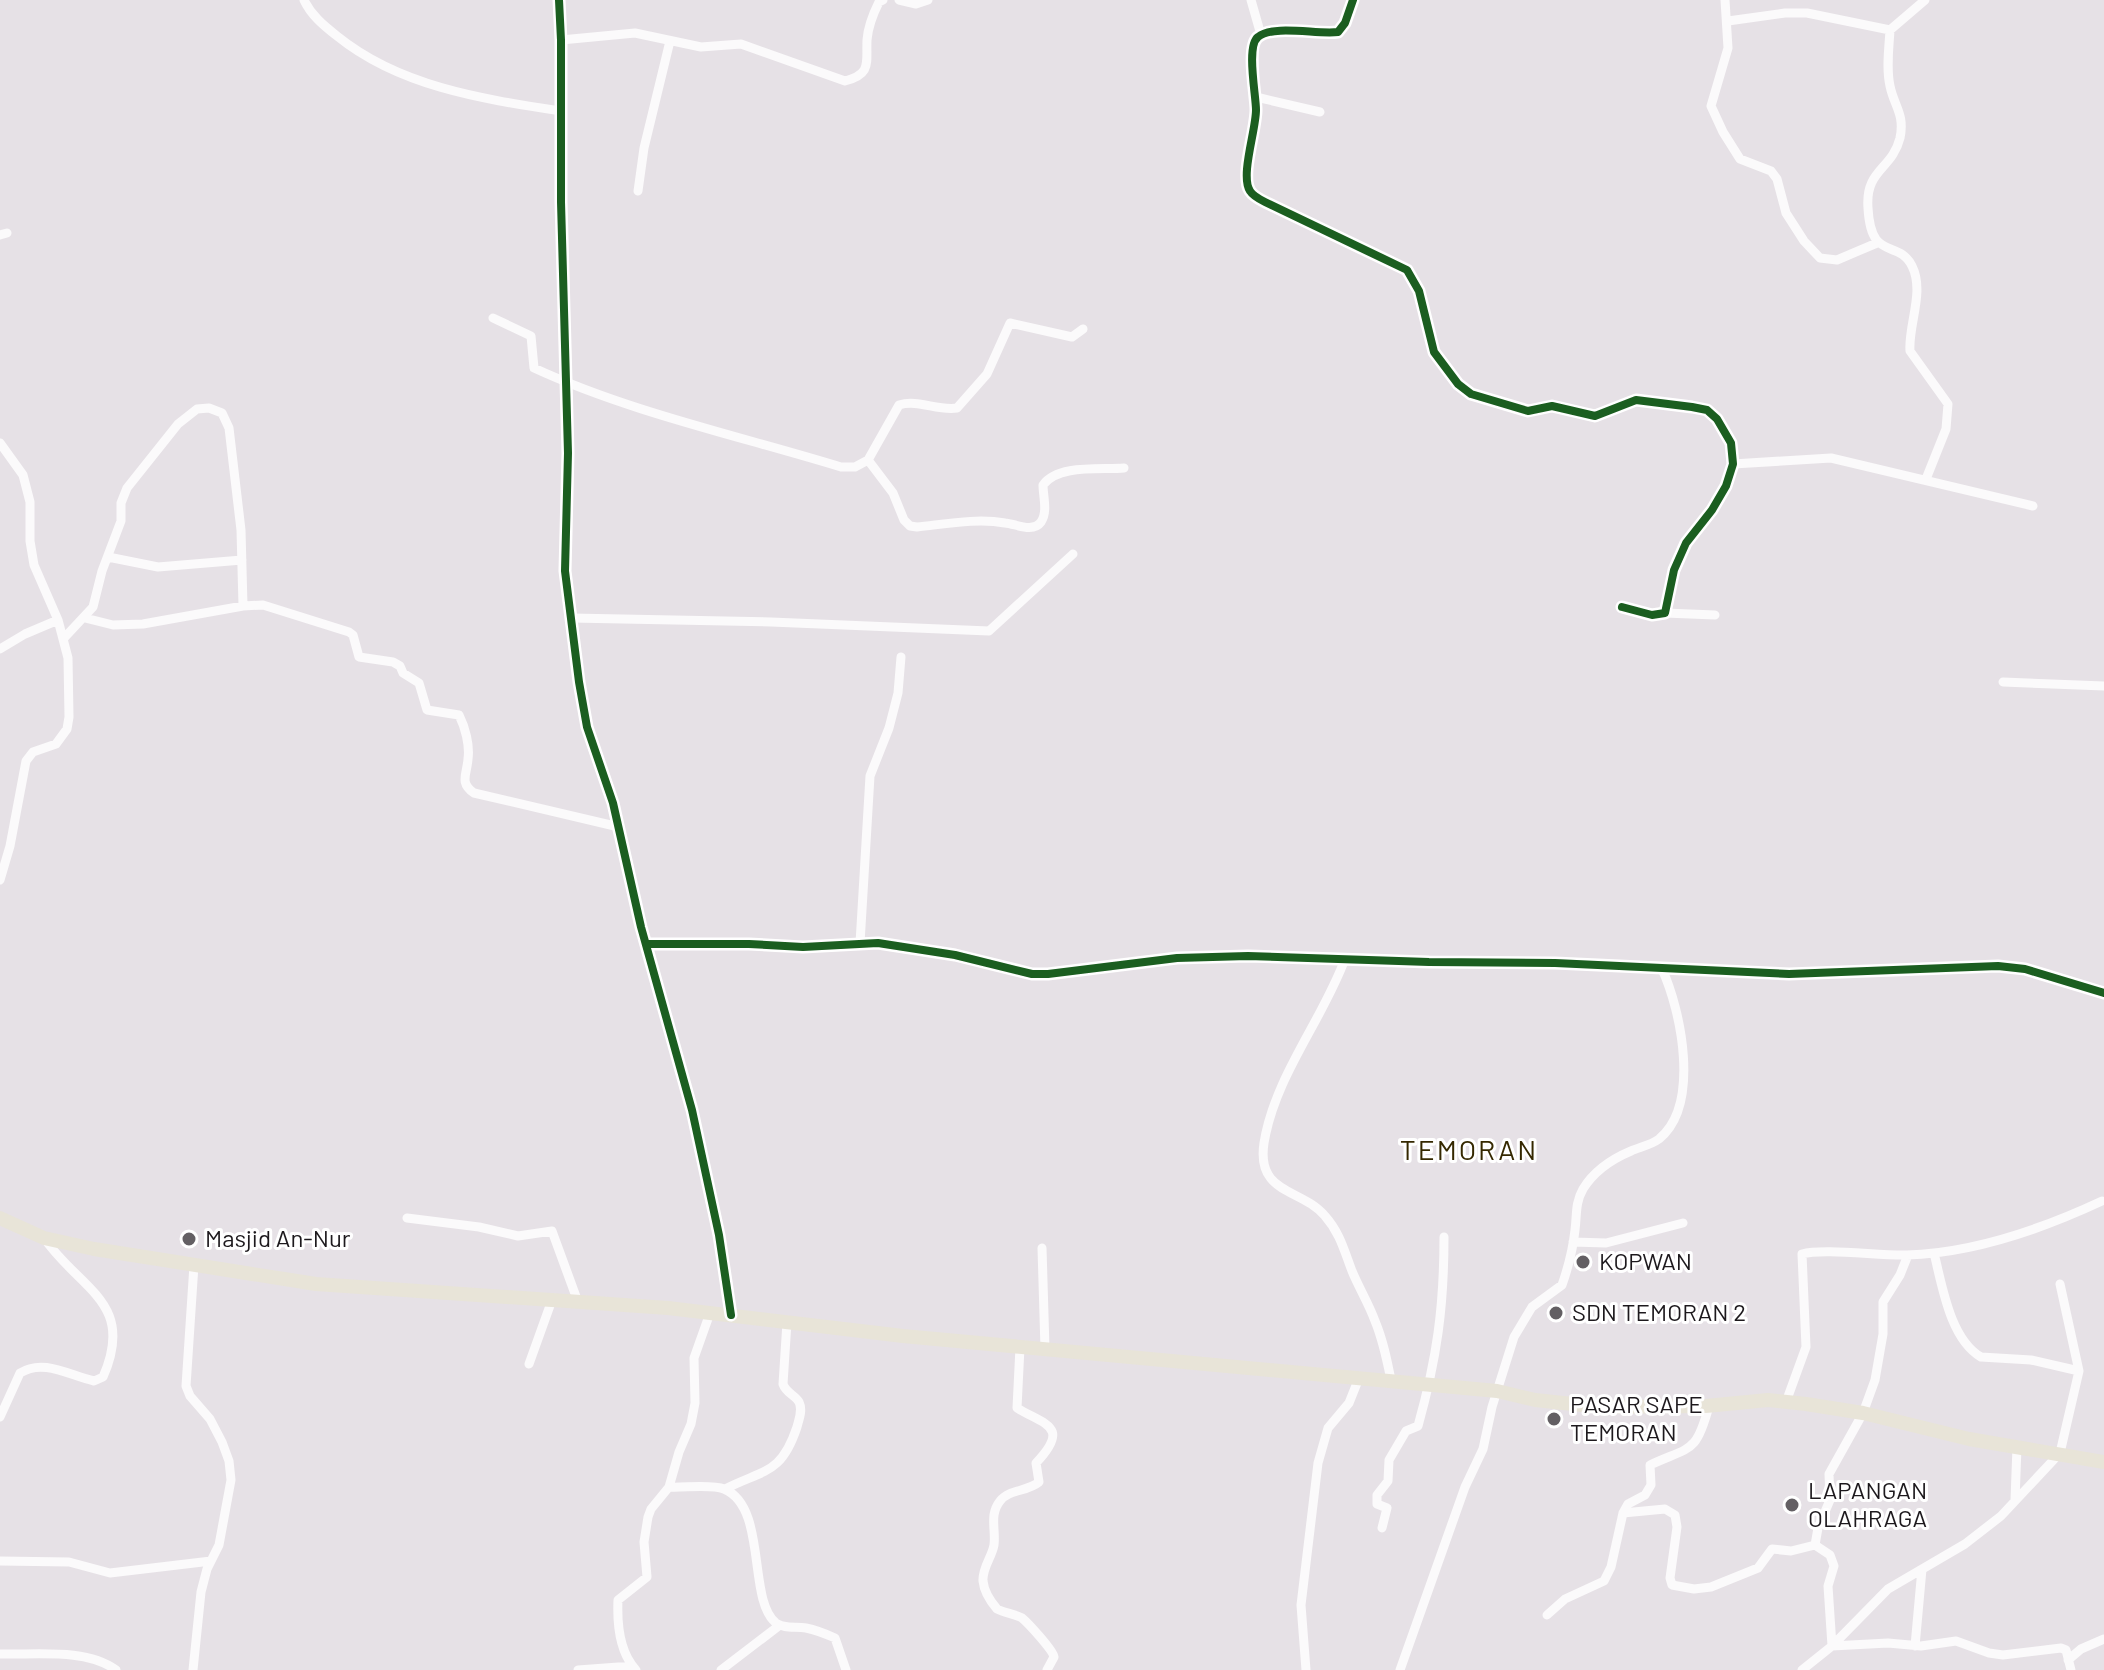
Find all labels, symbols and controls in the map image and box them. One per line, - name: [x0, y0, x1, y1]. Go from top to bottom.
- district label: TEMORAN: [1400, 1132, 1538, 1166]
- place label: Masjid An-Nur: [205, 1223, 351, 1252]
- marker: Masjid An-Nur: [180, 1230, 198, 1248]
- place label: KOPWAN: [1599, 1246, 1692, 1275]
- marker: KOPWAN: [1574, 1253, 1592, 1271]
- place label: SDN TEMORAN 2: [1572, 1297, 1746, 1326]
- marker: SDN TEMORAN 2: [1547, 1304, 1565, 1322]
- place label: PASAR SAPE TEMORAN: [1570, 1389, 1703, 1446]
- marker: PASAR SAPE TEMORAN: [1545, 1410, 1563, 1428]
- place label: LAPANGAN OLAHRAGA: [1808, 1475, 1927, 1532]
- marker: LAPANGAN OLAHRAGA: [1783, 1496, 1801, 1514]

